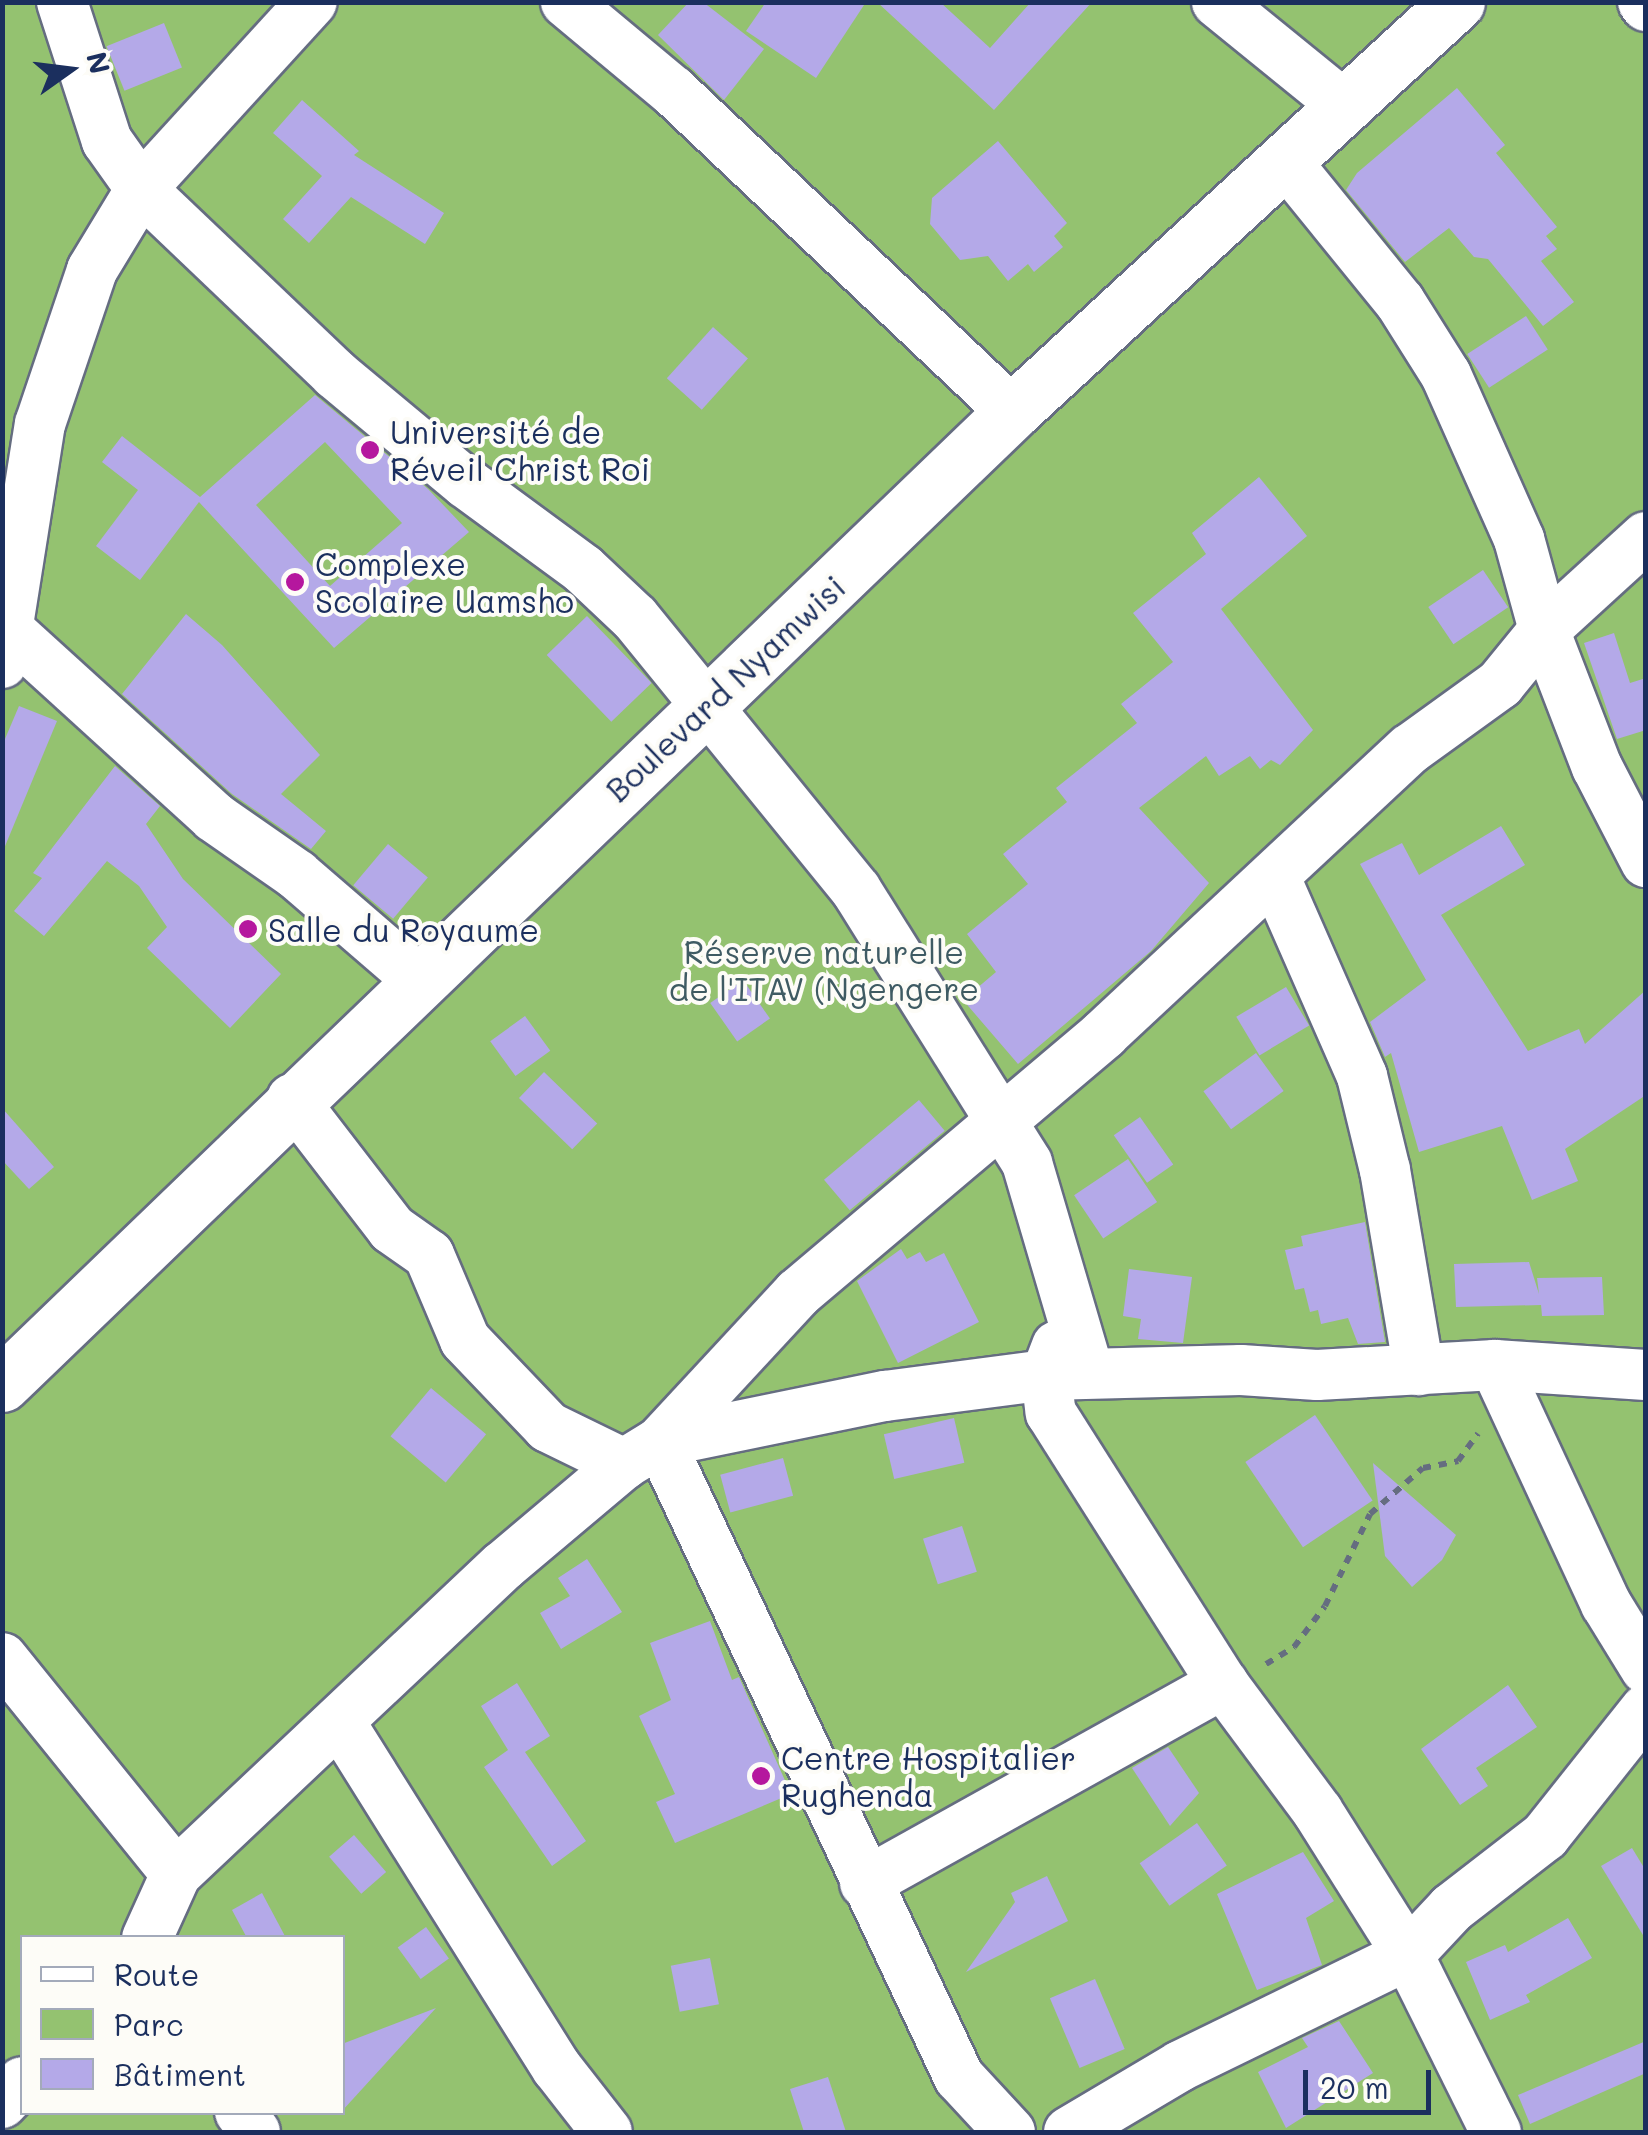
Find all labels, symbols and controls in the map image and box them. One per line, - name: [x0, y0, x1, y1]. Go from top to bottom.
- north arrow: [20, 20, 120, 120]
- text: N: [79, 48, 119, 77]
- place label: Université de Réveil Christ Roi: [390, 413, 650, 488]
- marker: Université de Réveil Christ Roi: [359, 439, 381, 461]
- place label: Complexe Scolaire Uamsho: [315, 545, 574, 620]
- street label: Boulevard Nyamwisi: [597, 567, 853, 809]
- marker: Complexe Scolaire Uamsho: [284, 571, 306, 593]
- place label: Salle du Royaume: [268, 910, 539, 948]
- marker: Salle du Royaume: [237, 918, 259, 940]
- park label: Réserve naturelle de l'ITAV (Ngengere: [669, 933, 979, 1008]
- place label: Centre Hospitalier Rughenda: [781, 1739, 1076, 1814]
- marker: Centre Hospitalier Rughenda: [750, 1765, 772, 1787]
- legend: [20, 1935, 345, 2115]
- text: Route: [114, 1954, 199, 1994]
- text: Parc: [114, 2004, 184, 2044]
- scale bar: [1308, 2050, 1436, 2112]
- text: Bâtiment: [114, 2054, 246, 2094]
- text: 20 m: [1320, 2067, 1389, 2107]

